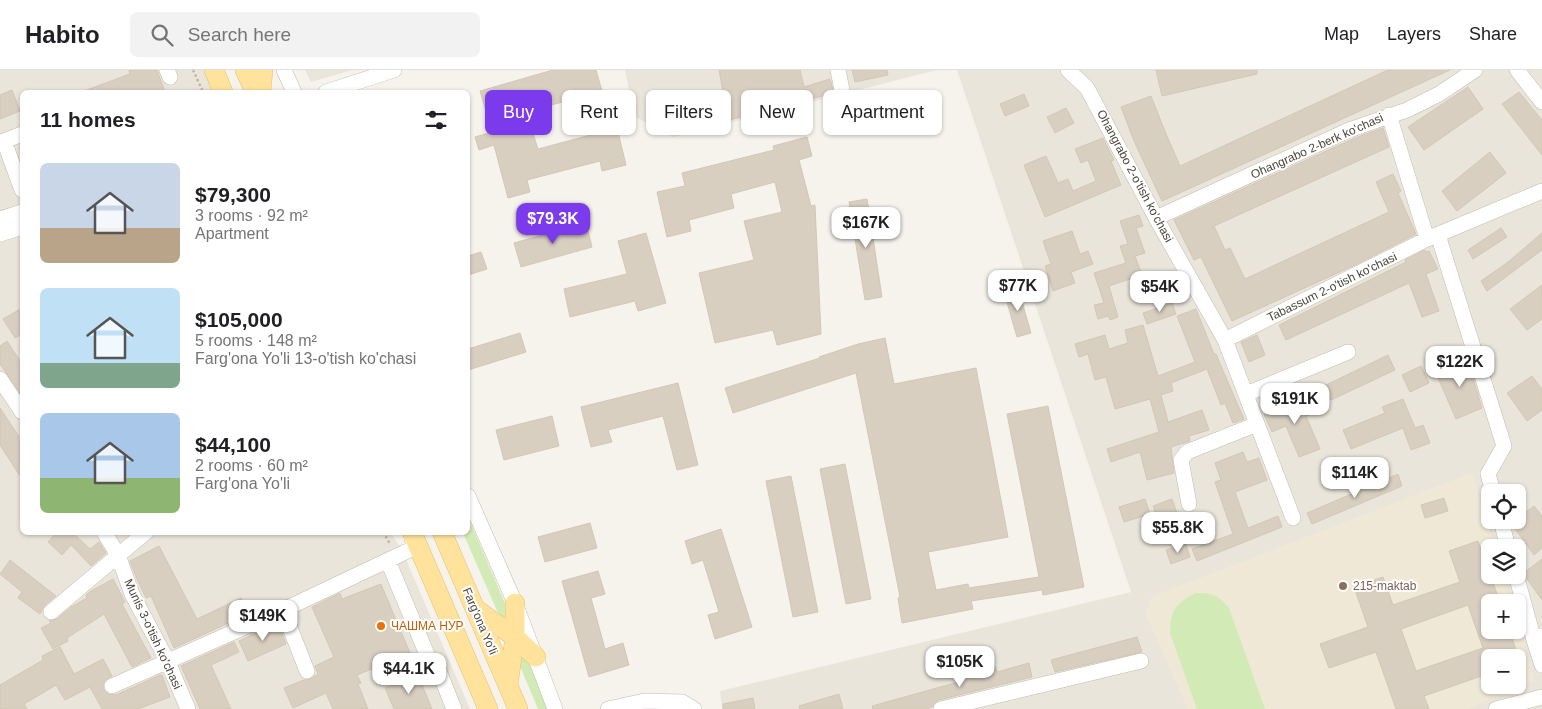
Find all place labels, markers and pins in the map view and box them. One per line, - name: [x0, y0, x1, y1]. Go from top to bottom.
- pin: $79.3K: [512, 202, 594, 245]
- pin: $167K: [831, 206, 901, 249]
- pin: $77K: [988, 270, 1048, 312]
- pin: $54K: [1130, 270, 1190, 313]
- pin: $122K: [1425, 346, 1495, 388]
- pin: $191K: [1260, 382, 1330, 425]
- pin: $114K: [1320, 456, 1390, 499]
- pin: $55.8K: [1137, 512, 1219, 554]
- place label: 215-maktab: [1353, 579, 1417, 593]
- marker: 215-maktab: [1337, 580, 1349, 592]
- pin: $149K: [228, 600, 298, 642]
- place label: ЧАШМА НУР: [391, 619, 464, 633]
- marker: ЧАШМА НУР: [375, 620, 387, 632]
- pin: $105K: [925, 646, 995, 688]
- pin: $44.1K: [368, 652, 450, 695]

